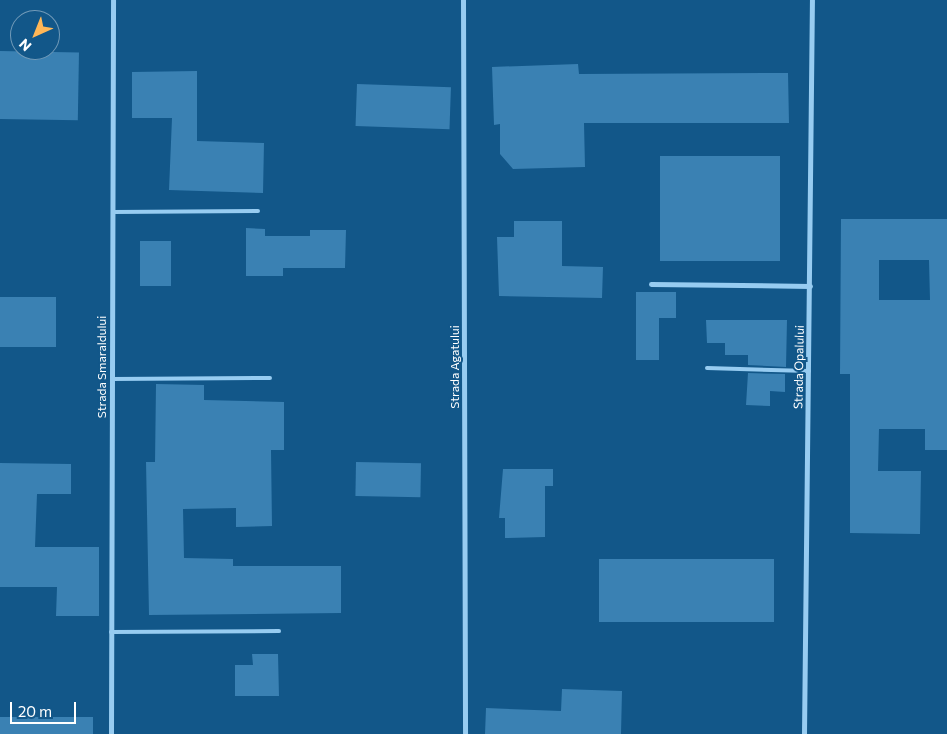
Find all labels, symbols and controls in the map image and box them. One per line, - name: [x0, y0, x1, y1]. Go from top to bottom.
- north arrow: [10, 10, 60, 60]
- text: N: [15, 36, 35, 55]
- street label: Strada Smaraldului: [95, 316, 109, 418]
- street label: Strada Agatului: [448, 325, 462, 409]
- street label: Strada Opalului: [791, 325, 807, 409]
- scale bar: [12, 692, 79, 724]
- text: 20 m: [18, 702, 52, 720]

